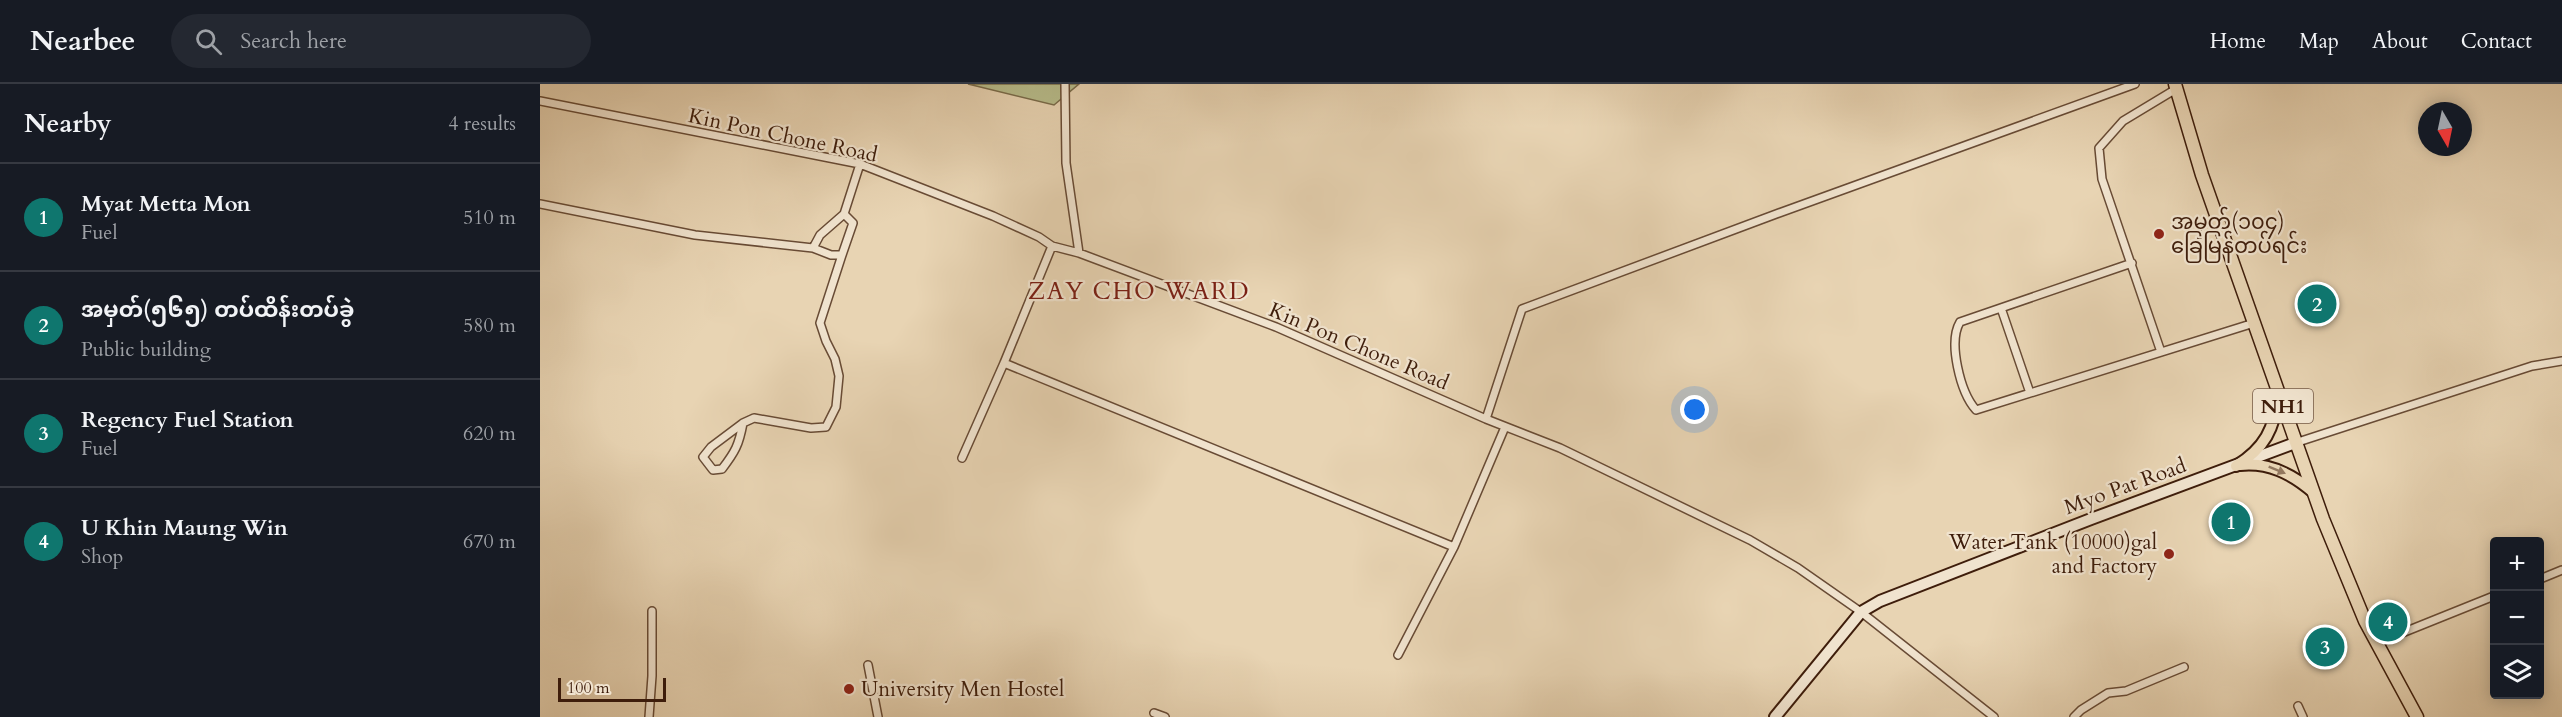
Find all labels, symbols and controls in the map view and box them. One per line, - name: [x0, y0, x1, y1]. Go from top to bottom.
- search box: [171, 14, 591, 68]
- text: Nearbee: [30, 22, 135, 60]
- icon: search: [192, 25, 225, 58]
- text: Search here: [240, 26, 347, 56]
- text: Home: [2210, 27, 2266, 56]
- text: Map: [2299, 27, 2339, 56]
- text: About: [2372, 27, 2428, 56]
- text: Contact: [2461, 27, 2532, 56]
- street label: Kin Pon Chone Road: [686, 101, 880, 170]
- north arrow: [2418, 102, 2472, 156]
- text: Nearby: [24, 106, 112, 141]
- text: 4 results: [448, 110, 516, 137]
- text: Myat Metta Mon: [81, 189, 251, 219]
- text: 1: [38, 204, 49, 231]
- text: 510 m: [463, 204, 516, 231]
- place label: အမှတ်(၁၀၄) ခြေမြန်တပ်ရင်း: [2171, 206, 2307, 263]
- text: Fuel: [81, 219, 118, 246]
- marker: အမှတ်(၁၀၄) ခြေမြန်တပ်ရင်း: [2152, 227, 2166, 241]
- district label: ZAY CHO WARD: [1028, 275, 1250, 308]
- pin: 2: [2298, 282, 2336, 326]
- text: အမှတ်(၅၆၅) တပ်ထိန်းတပ်ခွဲ: [81, 295, 354, 325]
- street label: Kin Pon Chone Road: [1264, 295, 1453, 397]
- text: 2: [38, 312, 49, 339]
- text: 580 m: [463, 312, 516, 339]
- text: Public building: [81, 336, 211, 363]
- road number: NH1: [2253, 389, 2313, 423]
- your location: [1680, 395, 1709, 424]
- text: Regency Fuel Station: [81, 405, 294, 435]
- text: 3: [38, 420, 49, 447]
- text: 620 m: [463, 420, 516, 447]
- text: Fuel: [81, 435, 118, 462]
- street label: Myo Pat Road: [2060, 451, 2190, 522]
- one-way arrow: [2269, 465, 2287, 475]
- pin: 1: [2212, 500, 2250, 544]
- text: U Khin Maung Win: [81, 513, 288, 543]
- text: 4: [38, 528, 49, 555]
- text: 670 m: [463, 528, 516, 555]
- place label: Water Tank (10000)gal and Factory: [1948, 528, 2157, 581]
- map controls: [2490, 537, 2544, 699]
- button: +: [2490, 537, 2544, 591]
- text: Shop: [81, 543, 123, 570]
- marker: Water Tank (10000)gal and Factory: [2162, 547, 2176, 561]
- button: −: [2490, 591, 2544, 645]
- pin: 4: [2368, 600, 2408, 644]
- pin: 3: [2306, 624, 2344, 670]
- button: layers: [2490, 645, 2544, 699]
- scale bar: [558, 675, 666, 702]
- place label: University Men Hostel: [861, 675, 1064, 704]
- text: 100 m: [567, 677, 609, 699]
- marker: University Men Hostel: [842, 682, 856, 696]

